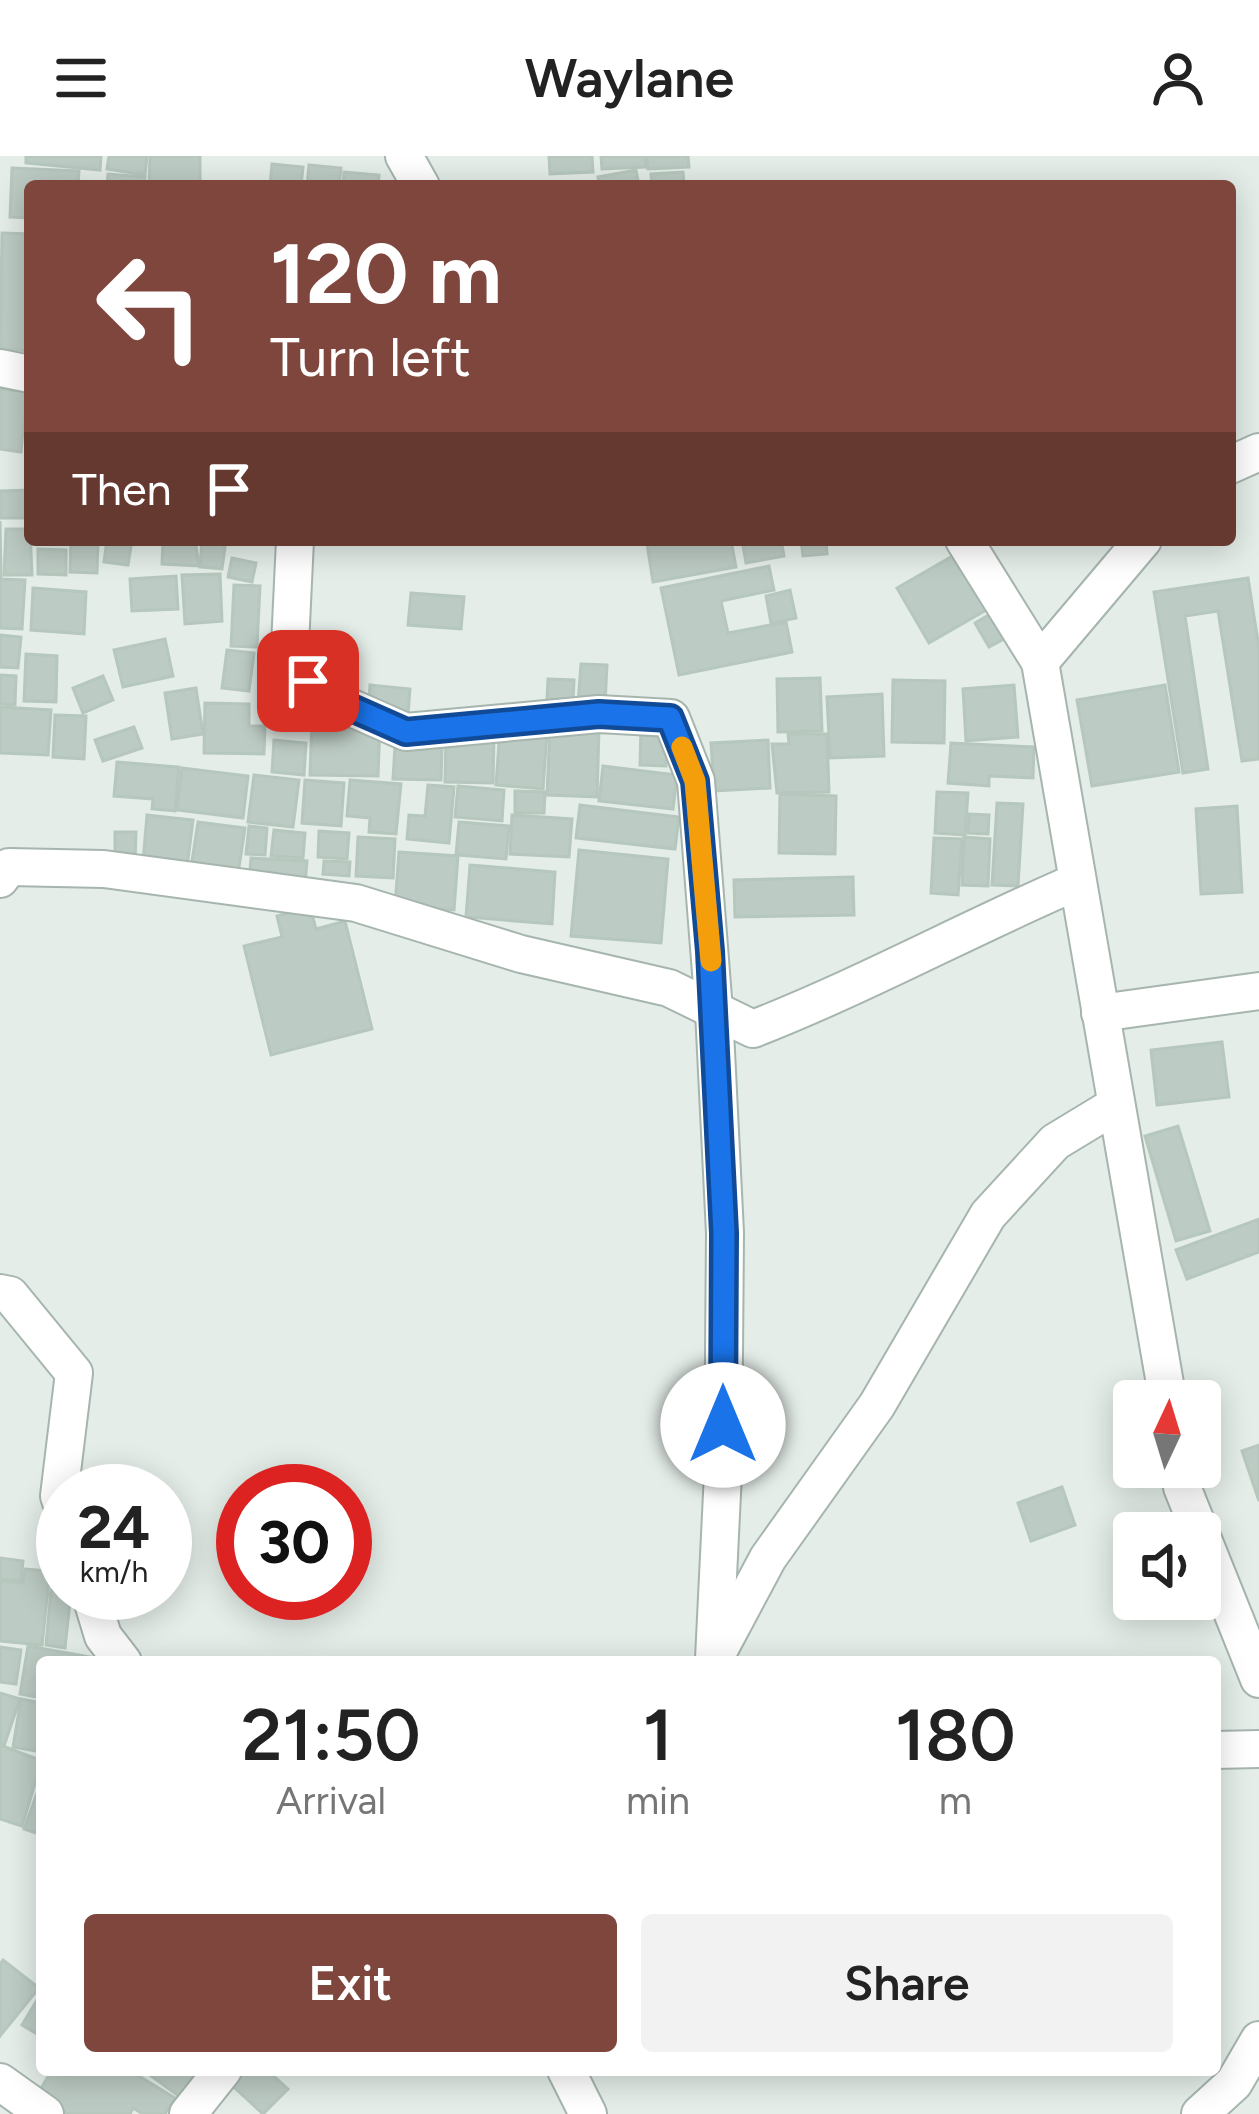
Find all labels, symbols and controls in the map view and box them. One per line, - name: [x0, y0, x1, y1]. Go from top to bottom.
- icon: menu: [48, 45, 114, 111]
- icon: person: [1145, 45, 1211, 111]
- text: Waylane: [525, 46, 734, 111]
- text: 120 m: [270, 223, 502, 324]
- icon: left: [72, 228, 228, 384]
- text: Turn left: [270, 325, 471, 390]
- icon: arrive: [196, 456, 262, 522]
- text: Then: [72, 462, 172, 516]
- pin: [257, 630, 359, 732]
- icon: arrive: [275, 648, 341, 714]
- position arrow: [660, 1362, 786, 1488]
- north arrow: [1113, 1380, 1221, 1488]
- map controls: [1113, 1380, 1221, 1620]
- speed limit sign: 30: [216, 1464, 372, 1620]
- text: 24: [78, 1491, 150, 1563]
- button: sound: [1113, 1512, 1221, 1620]
- text: km/h: [80, 1553, 148, 1590]
- text: 21:50: [241, 1692, 421, 1778]
- text: 1: [643, 1692, 673, 1778]
- text: 180: [895, 1692, 1016, 1778]
- text: Arrival: [276, 1777, 386, 1824]
- text: min: [626, 1777, 690, 1824]
- text: m: [939, 1777, 972, 1824]
- button: Exit: [84, 1914, 617, 2052]
- button: Share: [641, 1914, 1173, 2052]

